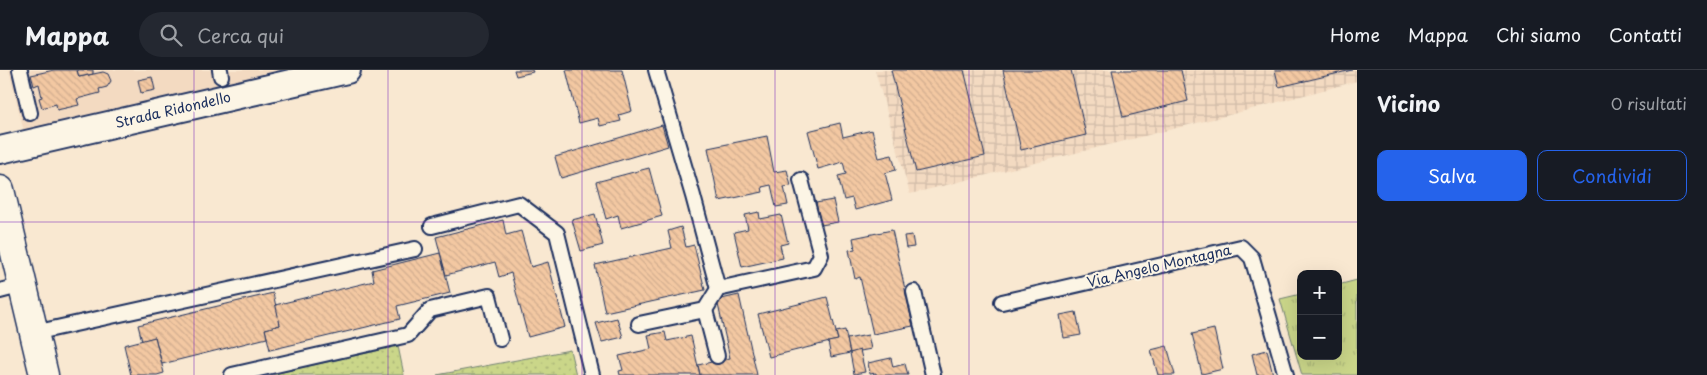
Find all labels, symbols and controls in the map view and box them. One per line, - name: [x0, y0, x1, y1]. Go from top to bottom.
- search box: [139, 12, 489, 57]
- text: Mappa: [25, 17, 109, 53]
- icon: search: [157, 21, 185, 49]
- text: Cerca qui: [197, 21, 284, 49]
- text: Home: [1330, 21, 1380, 48]
- text: Mappa: [1408, 21, 1468, 48]
- text: Chi siamo: [1496, 21, 1581, 48]
- text: Contatti: [1609, 21, 1682, 48]
- street label: Strada Ridondello: [113, 86, 233, 133]
- text: Vicino: [1377, 87, 1440, 119]
- text: 0 risultati: [1611, 91, 1687, 115]
- button: Salva: [1377, 150, 1527, 201]
- button: Condividi: [1537, 150, 1687, 201]
- street label: Via Angelo Montagna: [1085, 239, 1233, 292]
- map controls: [1297, 270, 1342, 360]
- button: +: [1297, 270, 1342, 315]
- button: −: [1297, 315, 1342, 360]

